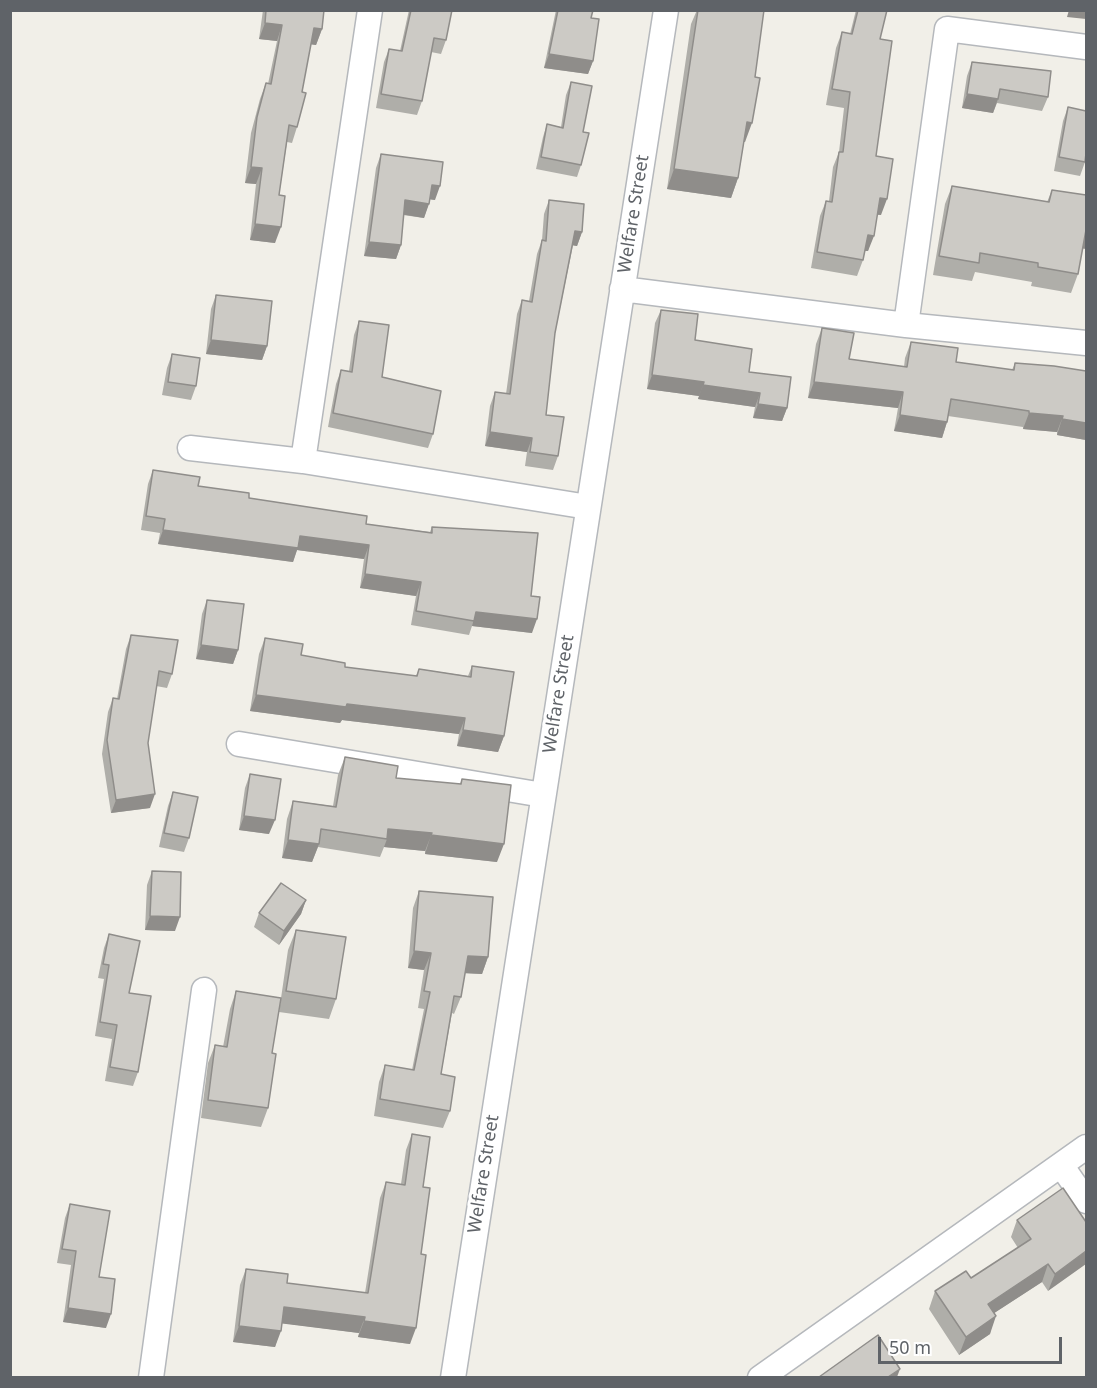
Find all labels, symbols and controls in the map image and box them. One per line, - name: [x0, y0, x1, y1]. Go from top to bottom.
- street label: Welfare Street: [614, 153, 654, 275]
- street label: Welfare Street: [539, 633, 579, 755]
- street label: Welfare Street: [464, 1113, 504, 1235]
- scale bar: [881, 1325, 1066, 1363]
- text: 50 m: [889, 1335, 931, 1359]

